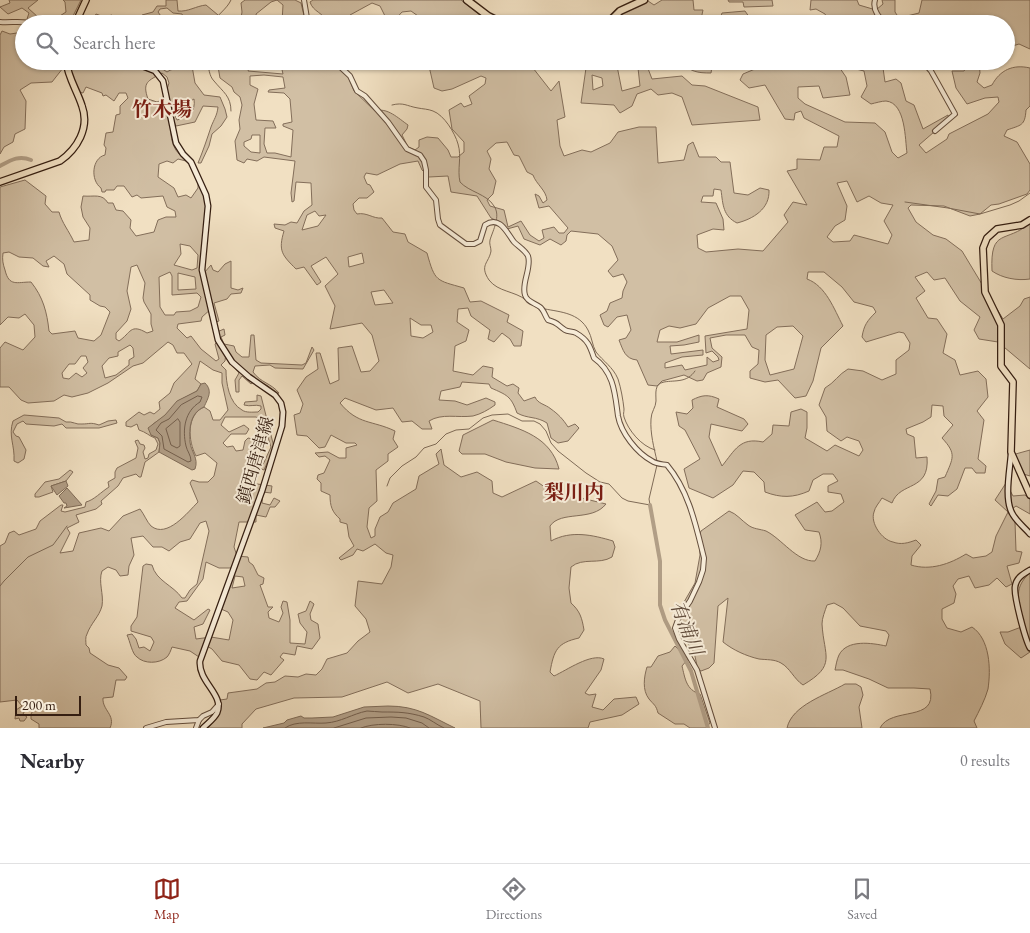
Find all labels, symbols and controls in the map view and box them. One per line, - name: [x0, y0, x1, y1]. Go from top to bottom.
- search box: [15, 15, 1015, 70]
- icon: search: [33, 29, 61, 57]
- text: Search here: [73, 30, 155, 55]
- district label: 竹木場: [132, 96, 192, 122]
- street label: 鎮西唐津線: [232, 414, 278, 506]
- district label: 梨川内: [544, 479, 604, 505]
- water label: 有浦川: [665, 597, 710, 661]
- scale bar: [15, 693, 81, 716]
- text: 200 m: [22, 696, 56, 714]
- text: Nearby: [20, 747, 84, 774]
- text: 0 results: [960, 750, 1010, 771]
- tab: Map: [153, 875, 181, 923]
- tab: Directions: [486, 875, 542, 923]
- tab: Saved: [847, 875, 877, 923]

